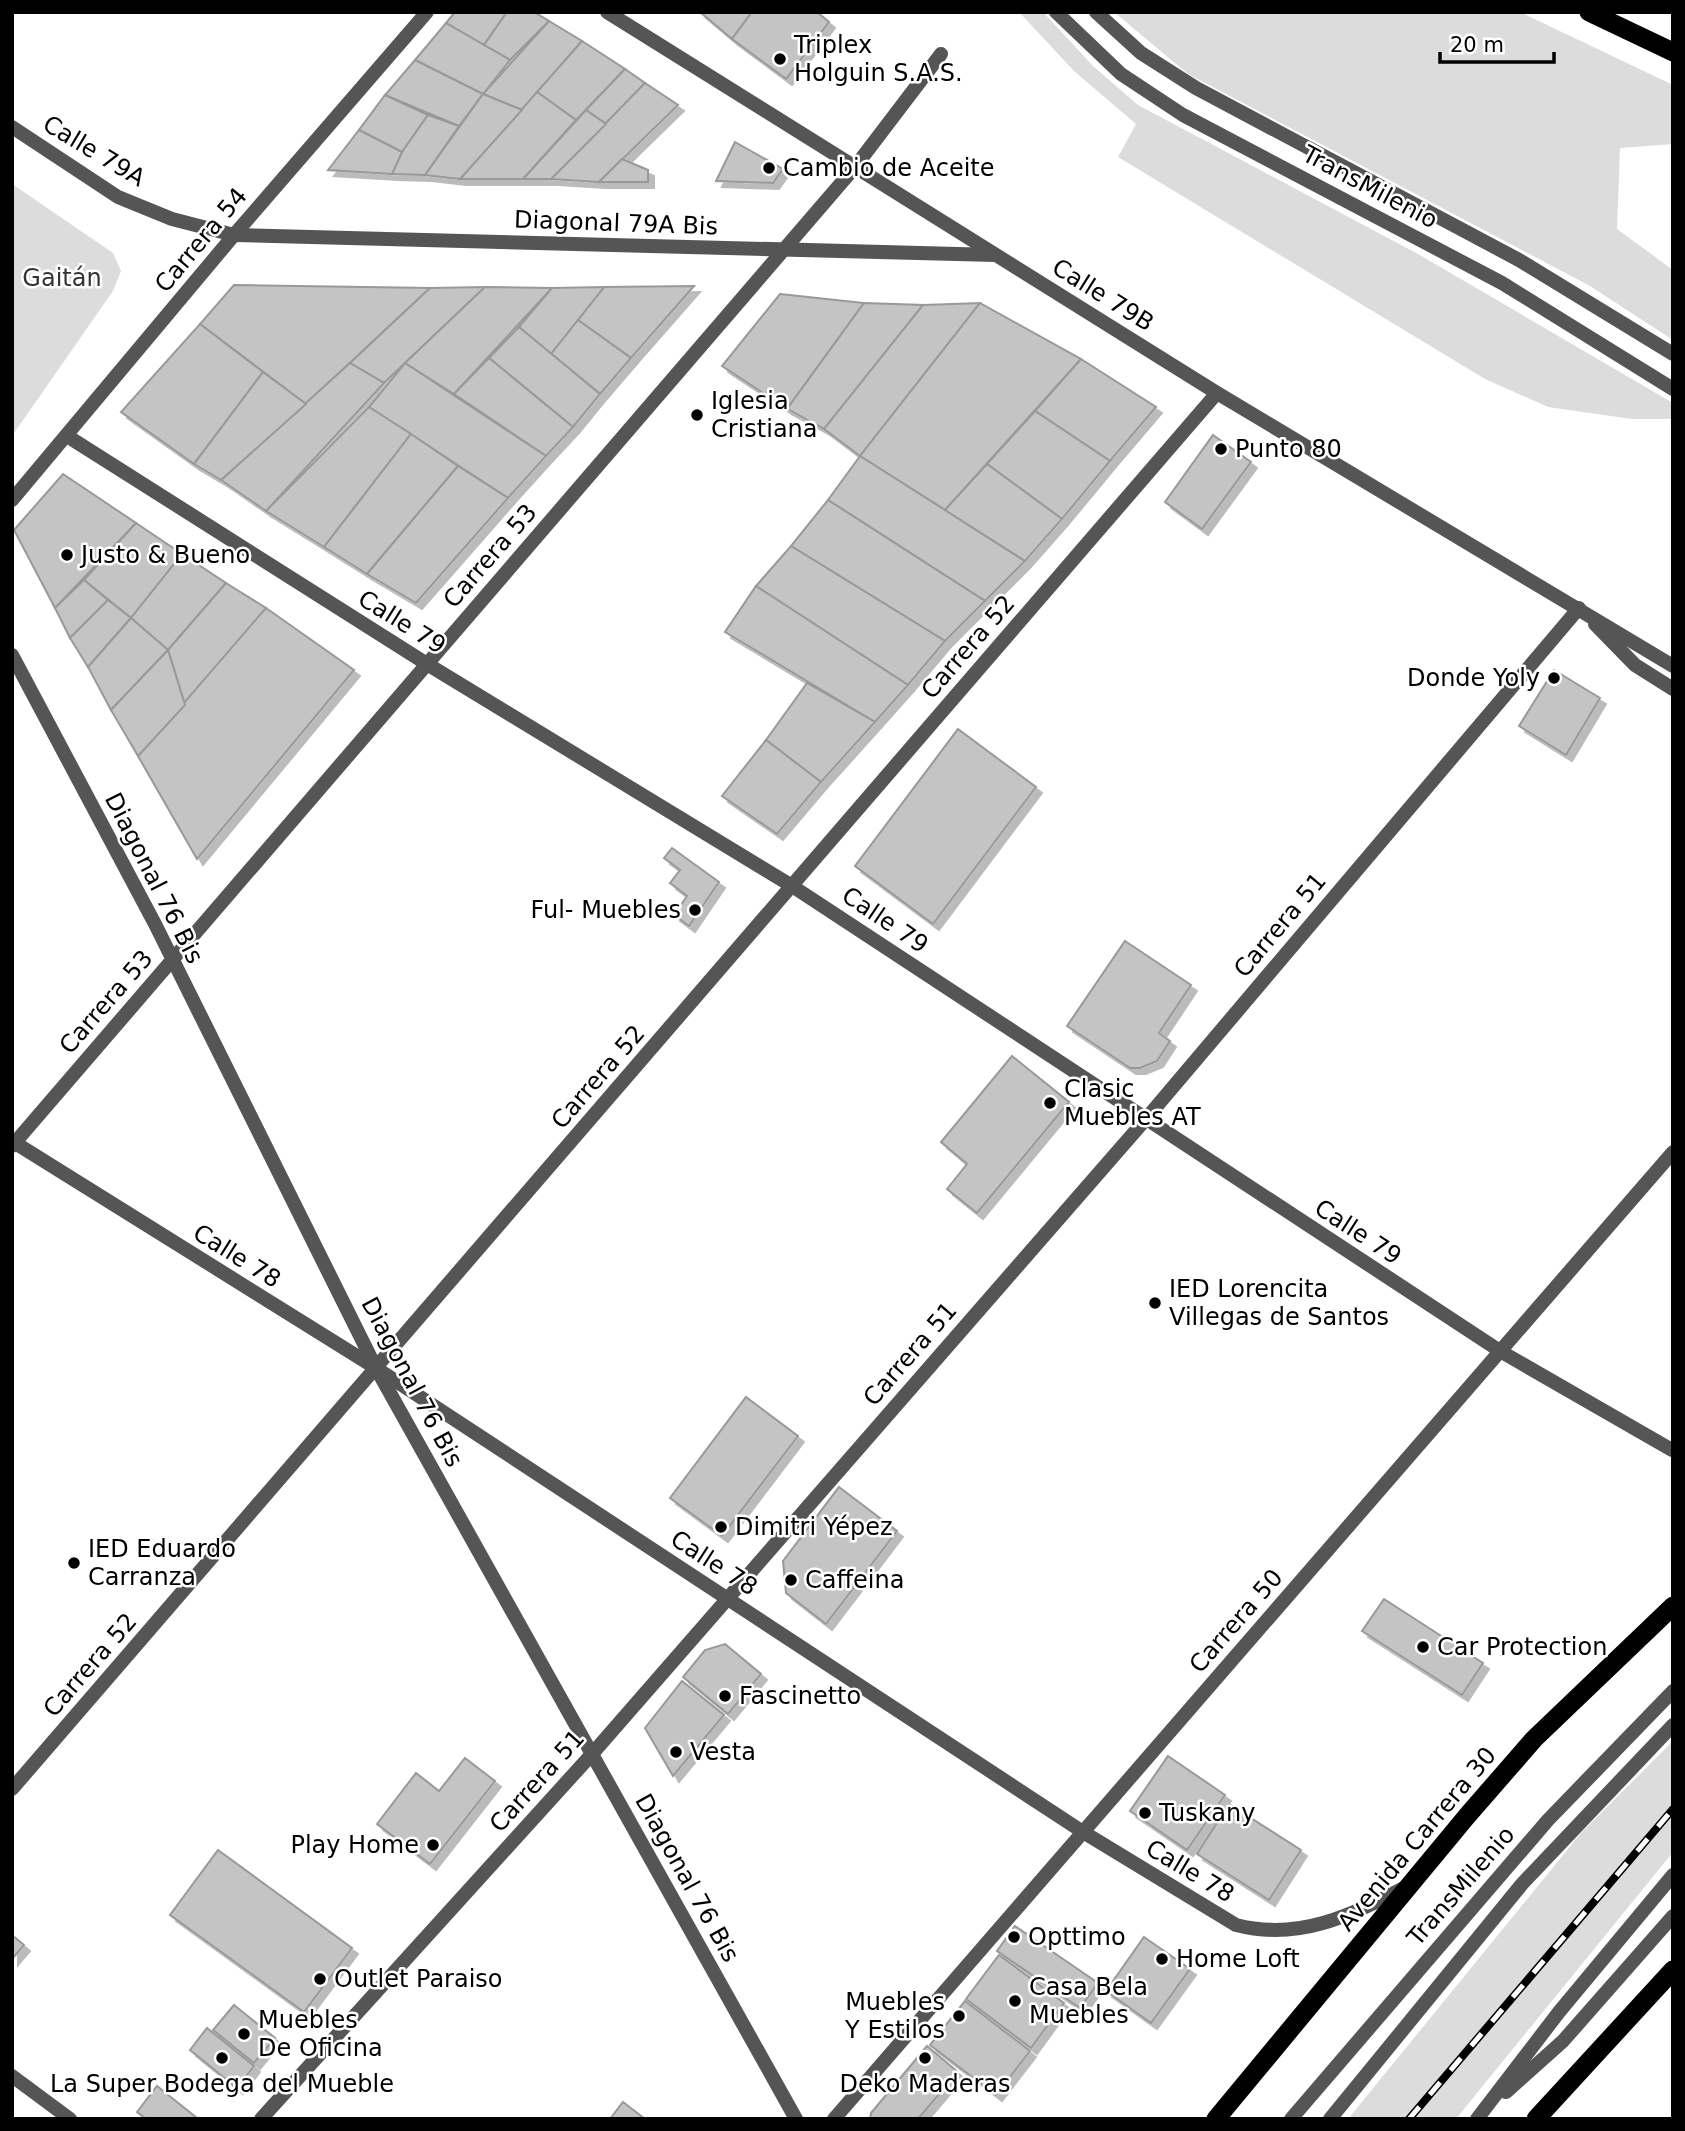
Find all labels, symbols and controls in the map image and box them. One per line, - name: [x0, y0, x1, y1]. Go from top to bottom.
- scale bar: [1440, 21, 1554, 65]
- place label: Triplex Holguin S.A.S.: [793, 31, 963, 87]
- text: 20 m: [1450, 33, 1504, 57]
- marker: Triplex Holguin S.A.S.: [772, 51, 788, 67]
- street label: Calle 79A: [38, 110, 151, 193]
- street label: TransMilenio: [1297, 139, 1442, 234]
- place label: Cambio de Aceite: [783, 154, 995, 182]
- marker: Cambio de Aceite: [761, 160, 777, 176]
- street label: Carrera 54: [149, 182, 253, 298]
- street label: Diagonal 79A Bis: [513, 205, 719, 241]
- street label: Calle 79B: [1047, 253, 1159, 337]
- park label: Gaitán: [22, 264, 102, 292]
- place label: Iglesia Cristiana: [711, 387, 818, 443]
- marker: Iglesia Cristiana: [689, 407, 705, 423]
- place label: Punto 80: [1235, 435, 1342, 463]
- marker: Punto 80: [1213, 441, 1229, 457]
- street label: Carrera 53: [438, 499, 542, 613]
- place label: Justo & Bueno: [79, 541, 250, 569]
- marker: Justo & Bueno: [59, 547, 75, 563]
- street label: Calle 79: [353, 584, 451, 660]
- street label: Carrera 52: [916, 590, 1020, 704]
- place label: Donde Yoly: [1407, 664, 1540, 692]
- marker: Donde Yoly: [1546, 670, 1562, 686]
- street label: Diagonal 76 Bis: [99, 788, 209, 968]
- street label: Carrera 51: [1228, 867, 1332, 983]
- street label: Calle 79: [837, 881, 933, 959]
- place label: Ful- Muebles: [530, 896, 681, 924]
- marker: Ful- Muebles: [687, 902, 703, 918]
- street label: Carrera 53: [54, 945, 158, 1059]
- street label: Carrera 52: [546, 1020, 650, 1134]
- place label: Clasic Muebles AT: [1064, 1075, 1201, 1131]
- marker: Clasic Muebles AT: [1042, 1095, 1058, 1111]
- street label: Calle 79: [1309, 1194, 1407, 1270]
- street label: Calle 78: [188, 1218, 286, 1294]
- place label: IED Lorencita Villegas de Santos: [1169, 1275, 1389, 1331]
- street label: Diagonal 76 Bis: [356, 1293, 468, 1471]
- marker: IED Lorencita Villegas de Santos: [1147, 1295, 1163, 1311]
- street label: Carrera 51: [858, 1297, 962, 1411]
- place label: Dimitri Yépez: [735, 1513, 893, 1541]
- marker: Dimitri Yépez: [713, 1519, 729, 1535]
- street label: Calle 78: [665, 1525, 763, 1601]
- place label: IED Eduardo Carranza: [88, 1535, 236, 1591]
- marker: IED Eduardo Carranza: [66, 1555, 82, 1571]
- street label: Carrera 50: [1184, 1564, 1288, 1678]
- place label: Caffeina: [805, 1566, 904, 1594]
- marker: Caffeina: [783, 1572, 799, 1588]
- street label: Carrera 52: [38, 1608, 142, 1722]
- place label: Car Protection: [1437, 1633, 1607, 1661]
- marker: Car Protection: [1415, 1639, 1431, 1655]
- place label: Fascinetto: [739, 1682, 861, 1710]
- marker: Fascinetto: [717, 1688, 733, 1704]
- street label: Carrera 51: [484, 1724, 590, 1838]
- place label: Vesta: [690, 1738, 756, 1766]
- street label: Avenida Carrera 30: [1332, 1741, 1502, 1937]
- marker: Vesta: [668, 1744, 684, 1760]
- street label: Diagonal 76 Bis: [629, 1789, 745, 1967]
- place label: Tuskany: [1158, 1799, 1255, 1827]
- marker: Tuskany: [1137, 1805, 1153, 1821]
- street label: TransMilenio: [1401, 1821, 1520, 1952]
- place label: Play Home: [290, 1831, 419, 1859]
- street label: Calle 78: [1141, 1834, 1239, 1908]
- marker: Play Home: [425, 1837, 441, 1853]
- place label: Opttimo: [1028, 1923, 1126, 1951]
- marker: Opttimo: [1006, 1929, 1022, 1945]
- place label: Home Loft: [1176, 1945, 1300, 1973]
- marker: Home Loft: [1154, 1951, 1170, 1967]
- place label: Outlet Paraiso: [334, 1965, 503, 1993]
- marker: Outlet Paraiso: [312, 1971, 328, 1987]
- place label: Casa Bela Muebles: [1029, 1973, 1148, 2029]
- place label: Muebles Y Estilos: [844, 1988, 945, 2044]
- marker: Casa Bela Muebles: [1007, 1993, 1023, 2009]
- place label: Muebles De Oficina: [258, 2006, 383, 2062]
- marker: Muebles Y Estilos: [951, 2008, 967, 2024]
- marker: Muebles De Oficina: [236, 2026, 252, 2042]
- marker: La Super Bodega del Mueble: [214, 2050, 230, 2066]
- marker: Deko Maderas: [917, 2050, 933, 2066]
- place label: La Super Bodega del Mueble: [50, 2070, 394, 2098]
- place label: Deko Maderas: [839, 2070, 1011, 2098]

